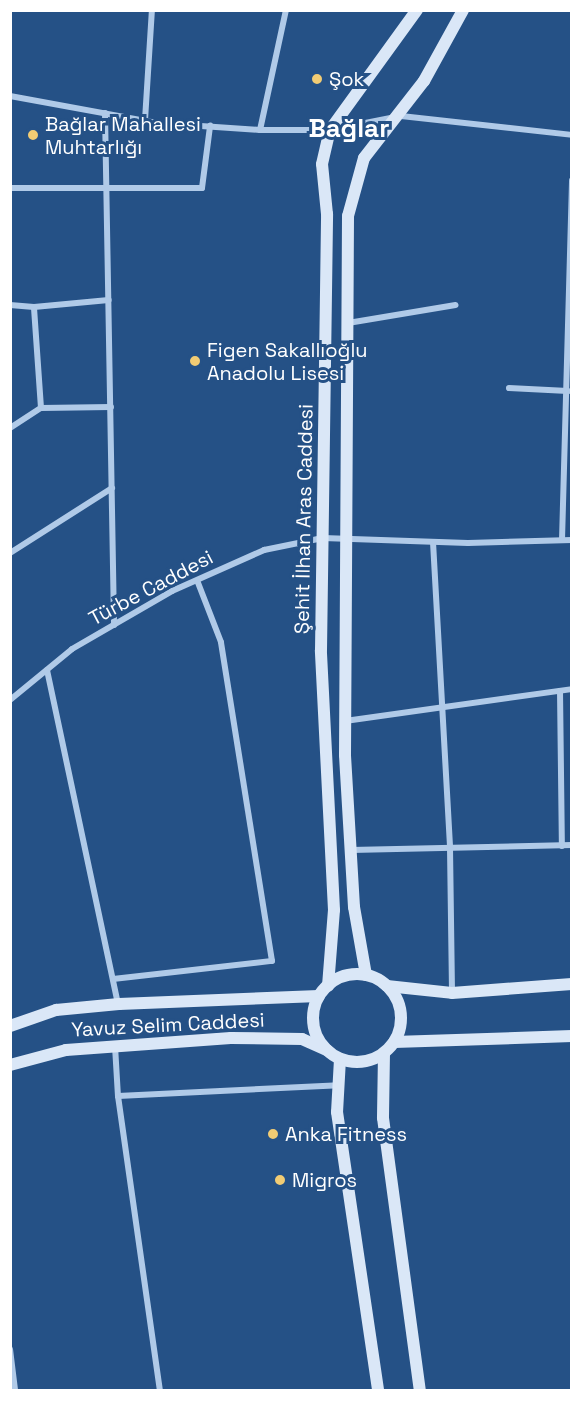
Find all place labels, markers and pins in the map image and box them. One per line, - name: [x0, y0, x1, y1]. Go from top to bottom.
- place label: Şok: [329, 67, 364, 91]
- marker: Şok: [310, 72, 324, 86]
- place label: Bağlar Mahallesi Muhtarlığı: [45, 112, 201, 159]
- marker: Bağlar Mahallesi Muhtarlığı: [26, 128, 40, 142]
- place label: Figen Sakallıoğlu Anadolu Lisesi: [207, 338, 368, 385]
- marker: Figen Sakallıoğlu Anadolu Lisesi: [188, 354, 202, 368]
- place label: Anka Fitness: [285, 1122, 407, 1146]
- marker: Anka Fitness: [266, 1127, 280, 1141]
- place label: Migros: [292, 1168, 357, 1192]
- marker: Migros: [273, 1173, 287, 1187]

